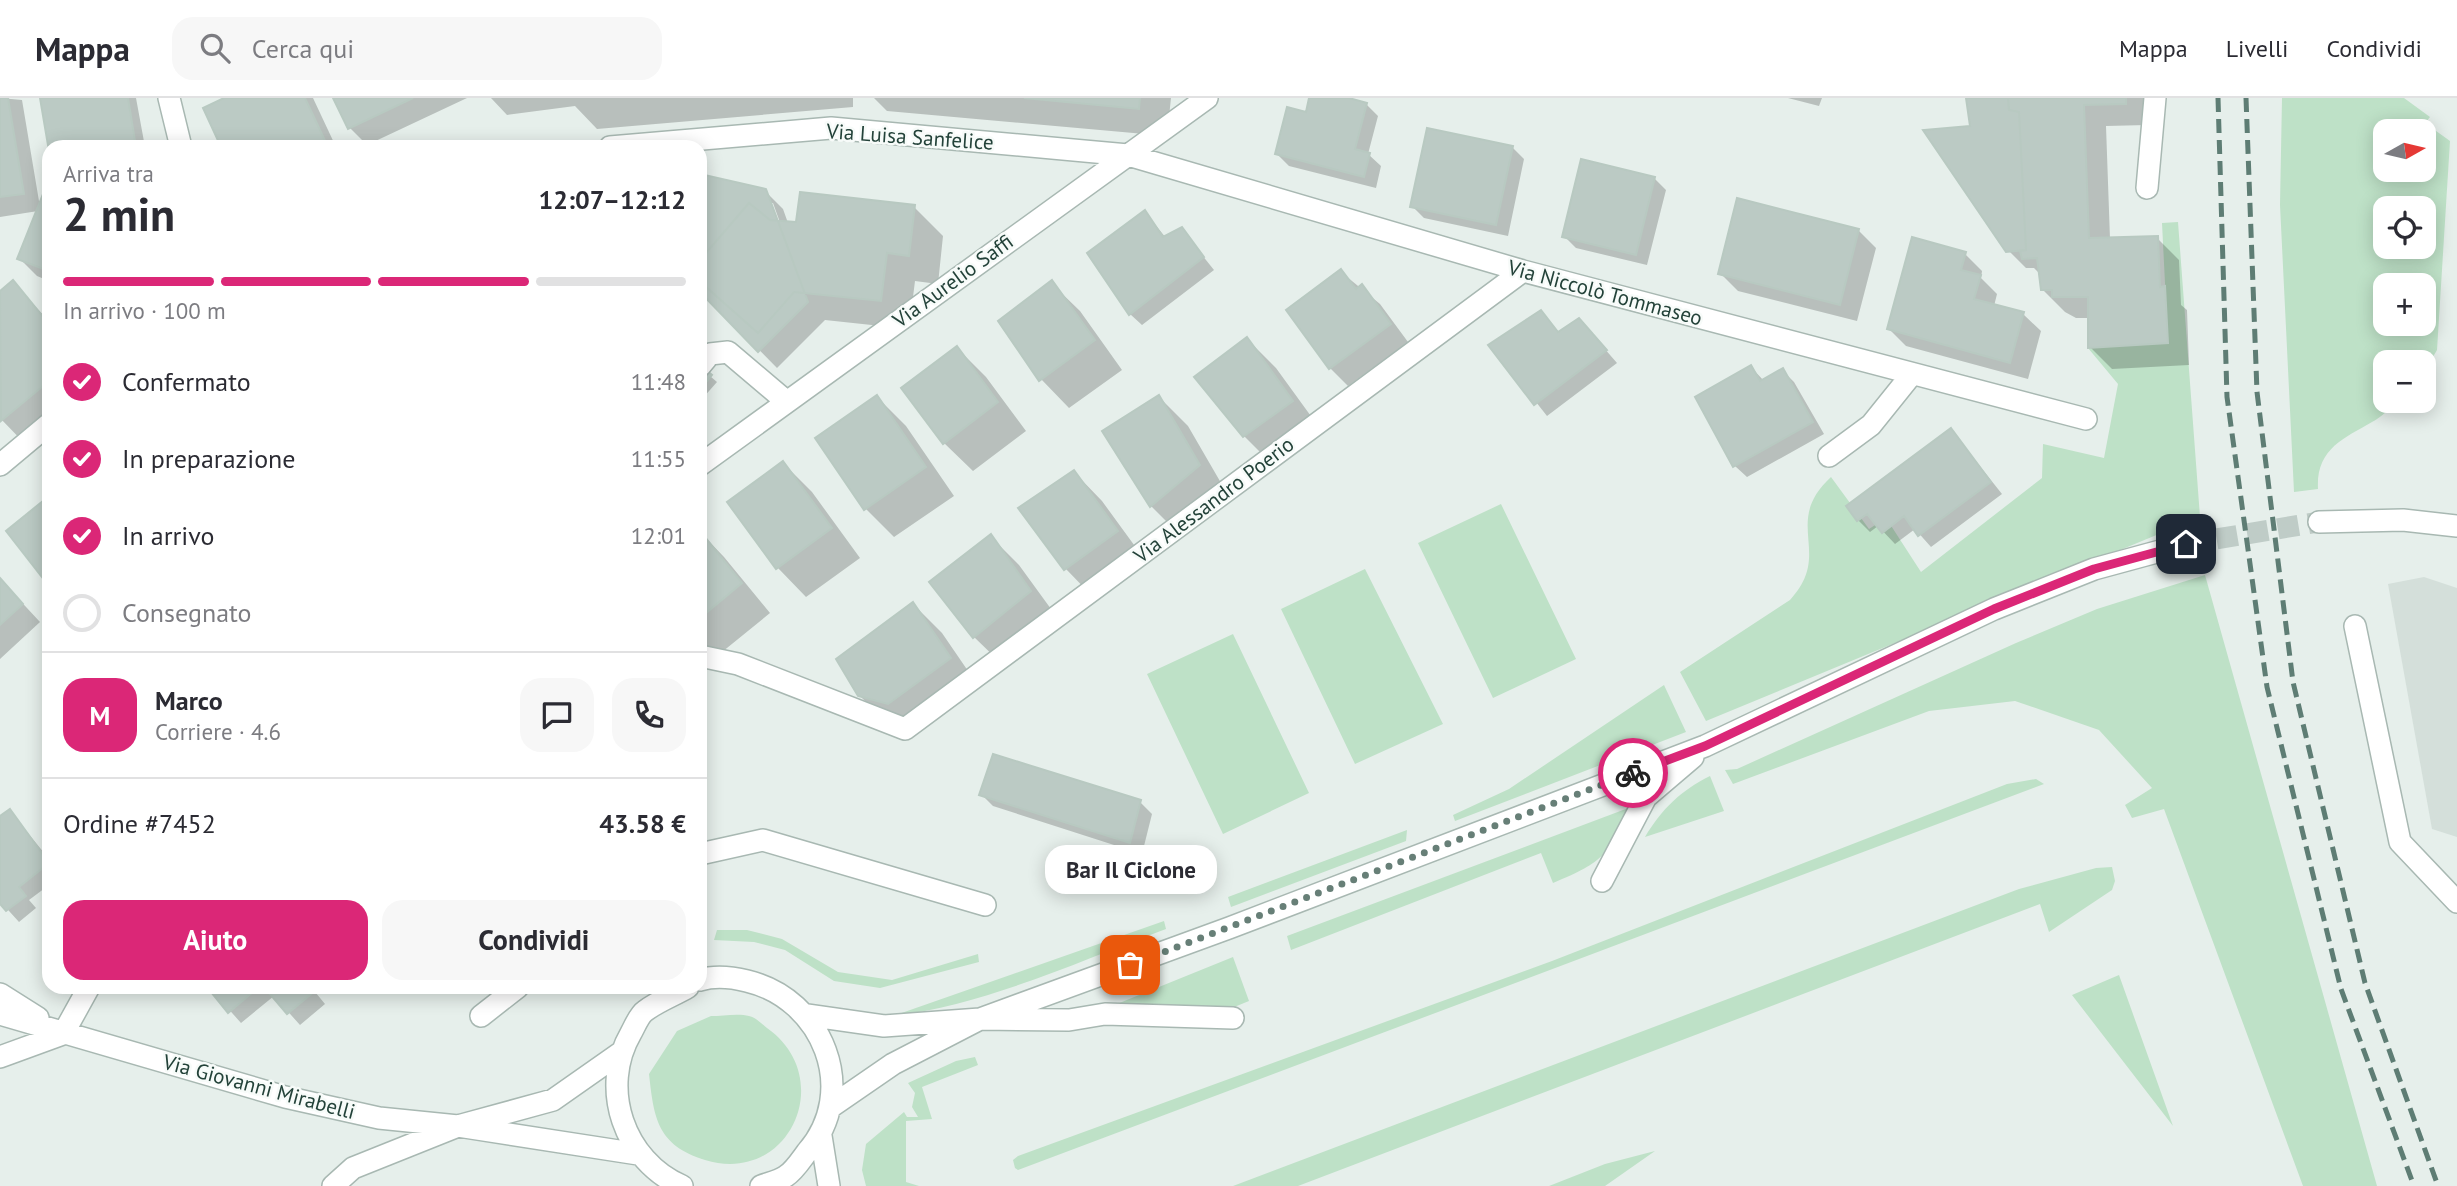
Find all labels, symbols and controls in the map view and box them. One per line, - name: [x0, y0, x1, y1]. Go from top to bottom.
- search box: [172, 17, 662, 80]
- text: Mappa: [35, 27, 130, 70]
- icon: search: [196, 29, 234, 67]
- text: Cerca qui: [252, 32, 354, 65]
- text: Mappa: [2119, 33, 2188, 64]
- text: Livelli: [2226, 33, 2288, 64]
- text: Condividi: [2326, 33, 2422, 64]
- street label: Via Luisa Sanfelice: [825, 117, 994, 156]
- north arrow: [2373, 119, 2436, 182]
- map controls: [2373, 119, 2436, 413]
- text: Arriva tra: [63, 159, 154, 188]
- text: 12:07–12:12: [539, 183, 686, 216]
- text: 2 min: [63, 184, 175, 244]
- button: locate: [2373, 196, 2436, 259]
- street label: Via Aurelio Saffi: [886, 228, 1018, 334]
- street label: Via Niccolò Tommaseo: [1504, 253, 1705, 331]
- button: +: [2373, 273, 2436, 336]
- text: In arrivo · 100 m: [63, 296, 226, 325]
- button: −: [2373, 350, 2436, 413]
- icon: check: [63, 363, 101, 401]
- text: Confermato: [122, 365, 251, 398]
- text: 11:48: [631, 367, 686, 396]
- street label: Via Alessandro Poerio: [1127, 430, 1299, 569]
- icon: check: [63, 440, 101, 478]
- text: In preparazione: [122, 442, 296, 475]
- text: 11:55: [631, 444, 686, 473]
- pin: [2156, 514, 2216, 574]
- icon: check: [63, 517, 101, 555]
- text: In arrivo: [122, 519, 214, 552]
- text: 12:01: [631, 521, 686, 550]
- icon: home: [2167, 525, 2205, 563]
- text: Consegnato: [122, 596, 252, 629]
- button: chat: [520, 678, 594, 752]
- button: phone: [612, 678, 686, 752]
- text: Marco: [155, 684, 223, 717]
- text: M: [90, 699, 110, 732]
- text: Corriere · 4.6: [155, 717, 281, 746]
- courier: [1598, 738, 1668, 808]
- icon: bike: [1614, 754, 1652, 792]
- text: Ordine #7452: [63, 807, 216, 840]
- text: 43.58 €: [599, 807, 686, 840]
- callout: Bar Il Ciclone: [1044, 846, 1216, 895]
- text: Bar Il Ciclone: [1066, 855, 1196, 884]
- button: Aiuto: [63, 900, 368, 980]
- button: Condividi: [382, 900, 686, 980]
- pin: [1100, 935, 1160, 995]
- icon: bag: [1111, 946, 1149, 984]
- street label: Via Giovanni Mirabelli: [159, 1048, 358, 1125]

